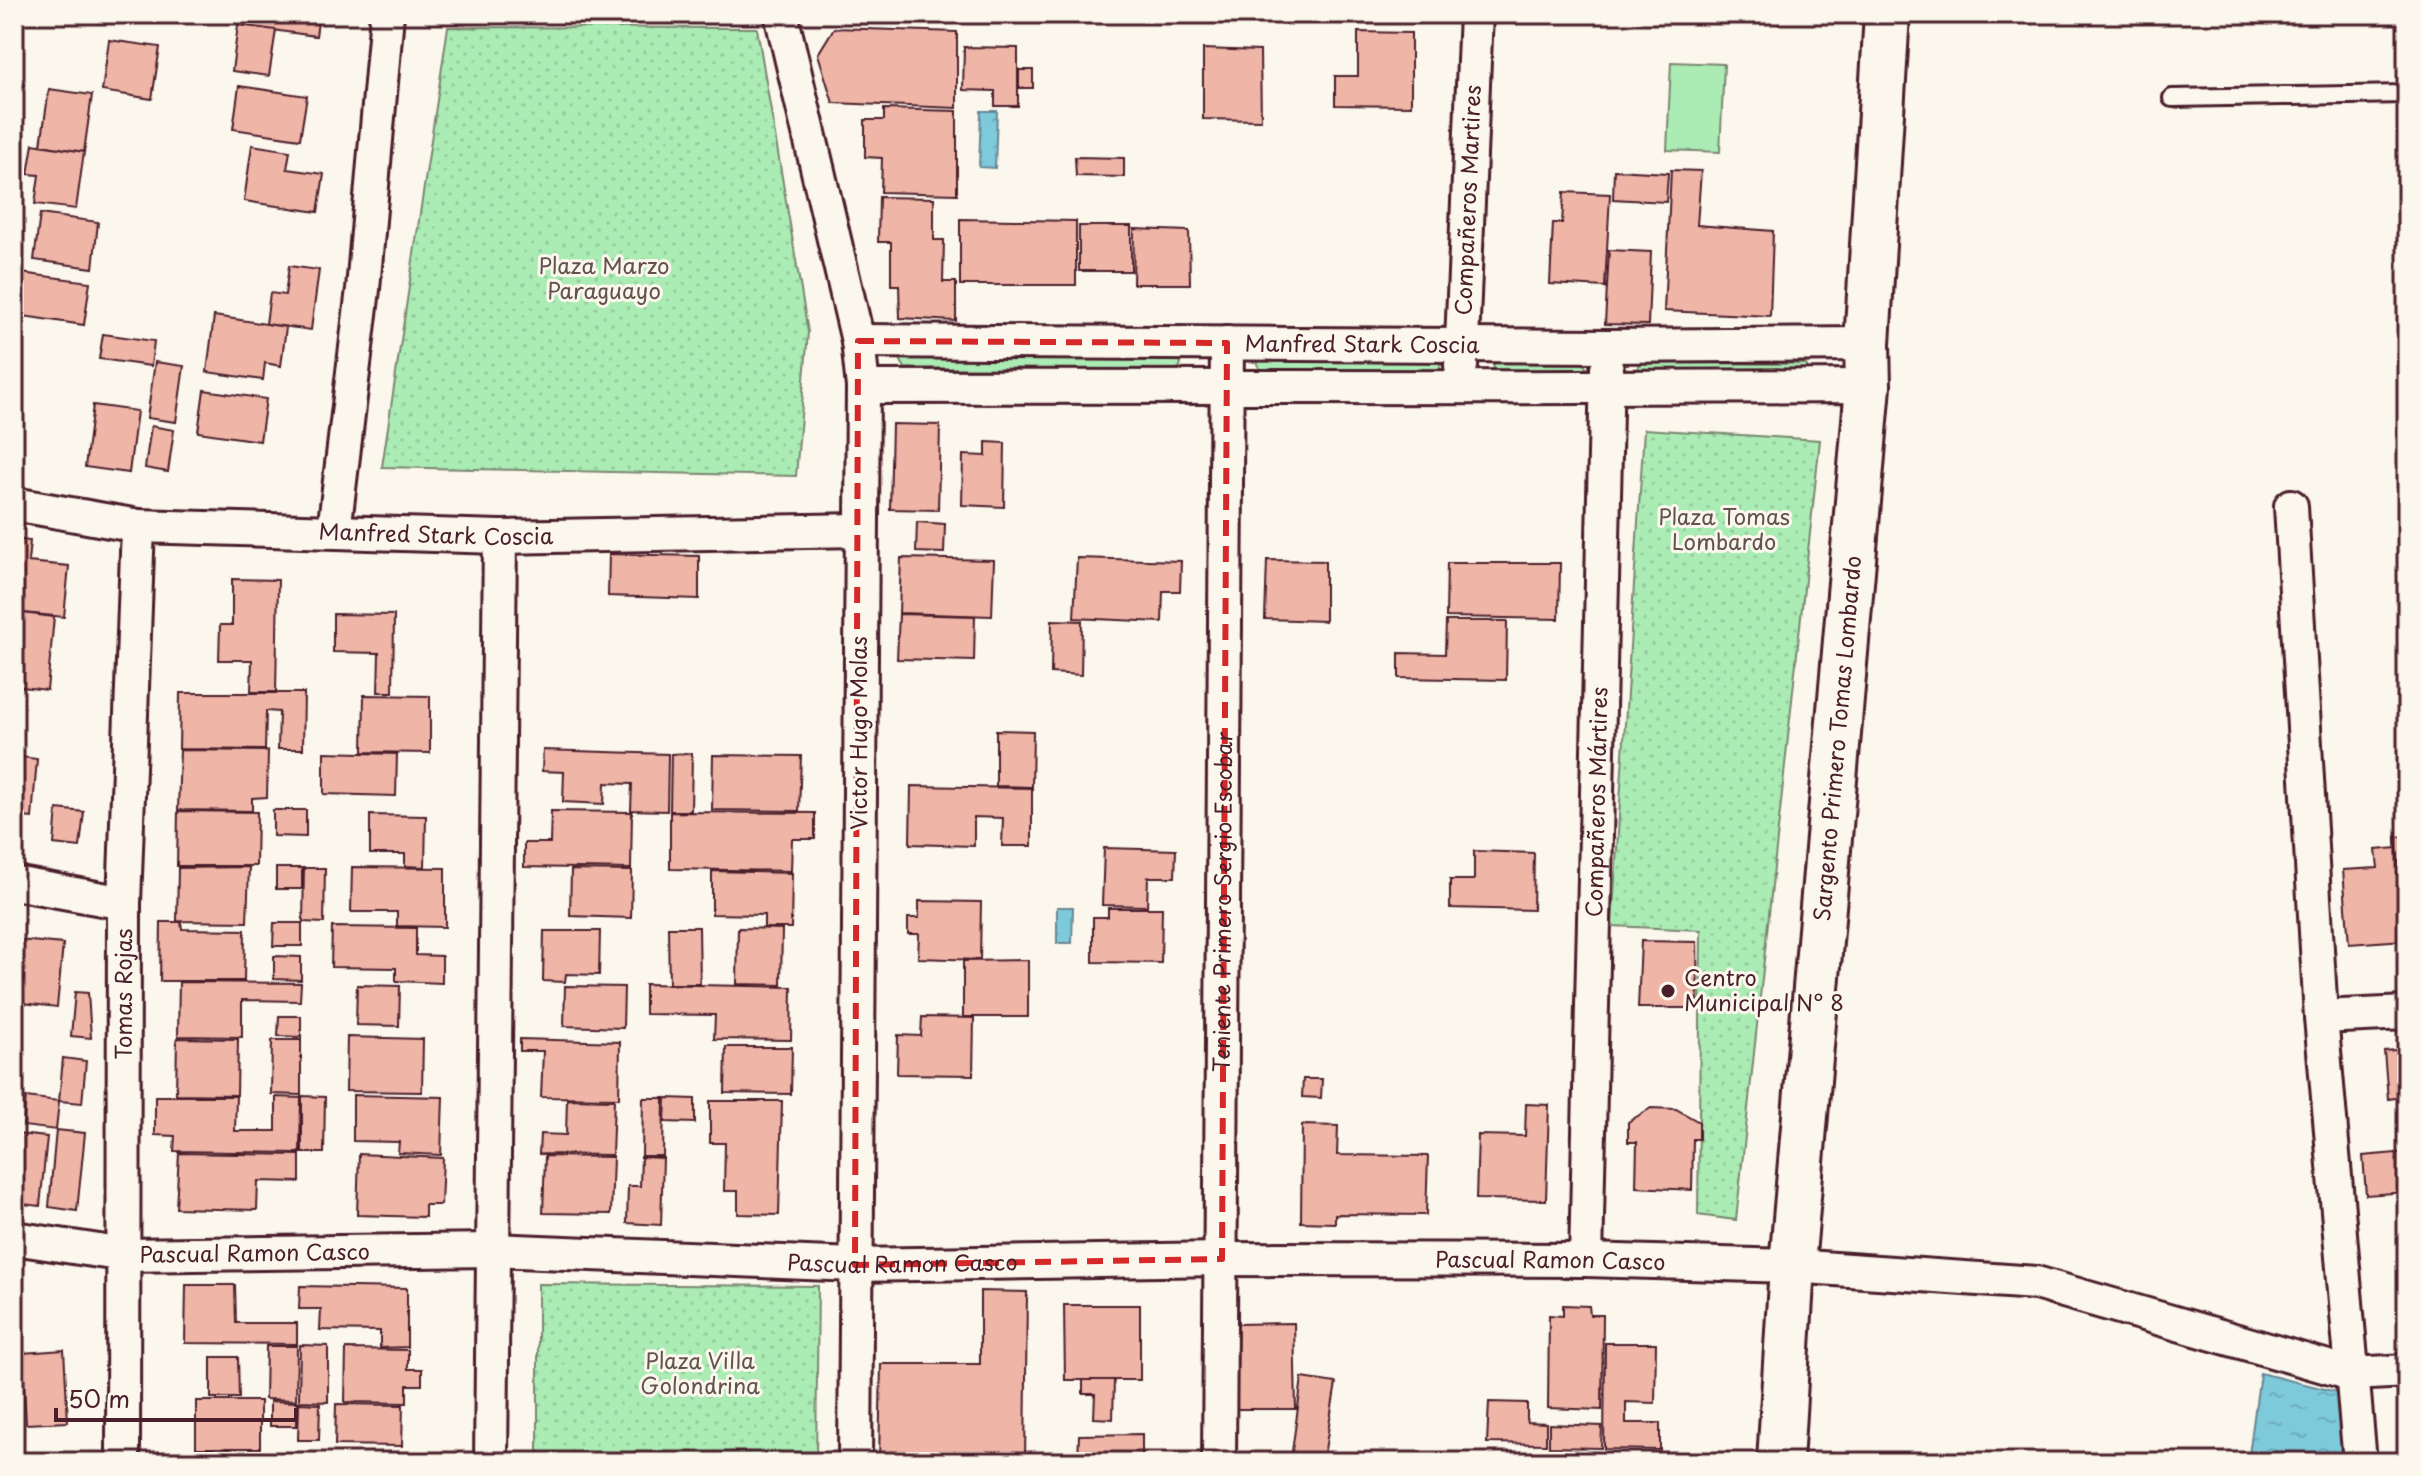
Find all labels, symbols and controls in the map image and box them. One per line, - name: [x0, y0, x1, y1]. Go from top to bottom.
- street label: Compañeros Martires: [1445, 84, 1488, 316]
- park label: Plaza Marzo Paraguayo: [538, 248, 670, 306]
- street label: Manfred Stark Coscia: [1244, 326, 1480, 360]
- park label: Plaza Tomas Lombardo: [1658, 499, 1790, 557]
- street label: Manfred Stark Coscia: [318, 513, 554, 552]
- street label: Sargento Primero Tomas Lombardo: [1804, 554, 1868, 922]
- street label: Victor Hugo Molas: [841, 636, 874, 830]
- street label: Compañeros Mártires: [1576, 686, 1615, 918]
- street label: Teniente Primero Sergio Escobar: [1204, 732, 1239, 1072]
- street label: Tomas Rojas: [106, 928, 139, 1060]
- place label: Centro Municipal N° 8: [1684, 960, 1844, 1018]
- marker: Centro Municipal N° 8: [1659, 982, 1677, 1000]
- street label: Pascual Ramon Casco: [139, 1234, 370, 1270]
- street label: Pascual Ramon Casco: [1435, 1242, 1666, 1277]
- street label: Pascual Ramon Casco: [787, 1244, 1018, 1280]
- park label: Plaza Villa Golondrina: [640, 1343, 760, 1401]
- scale bar: [56, 1372, 296, 1422]
- text: 50 m: [68, 1380, 130, 1416]

